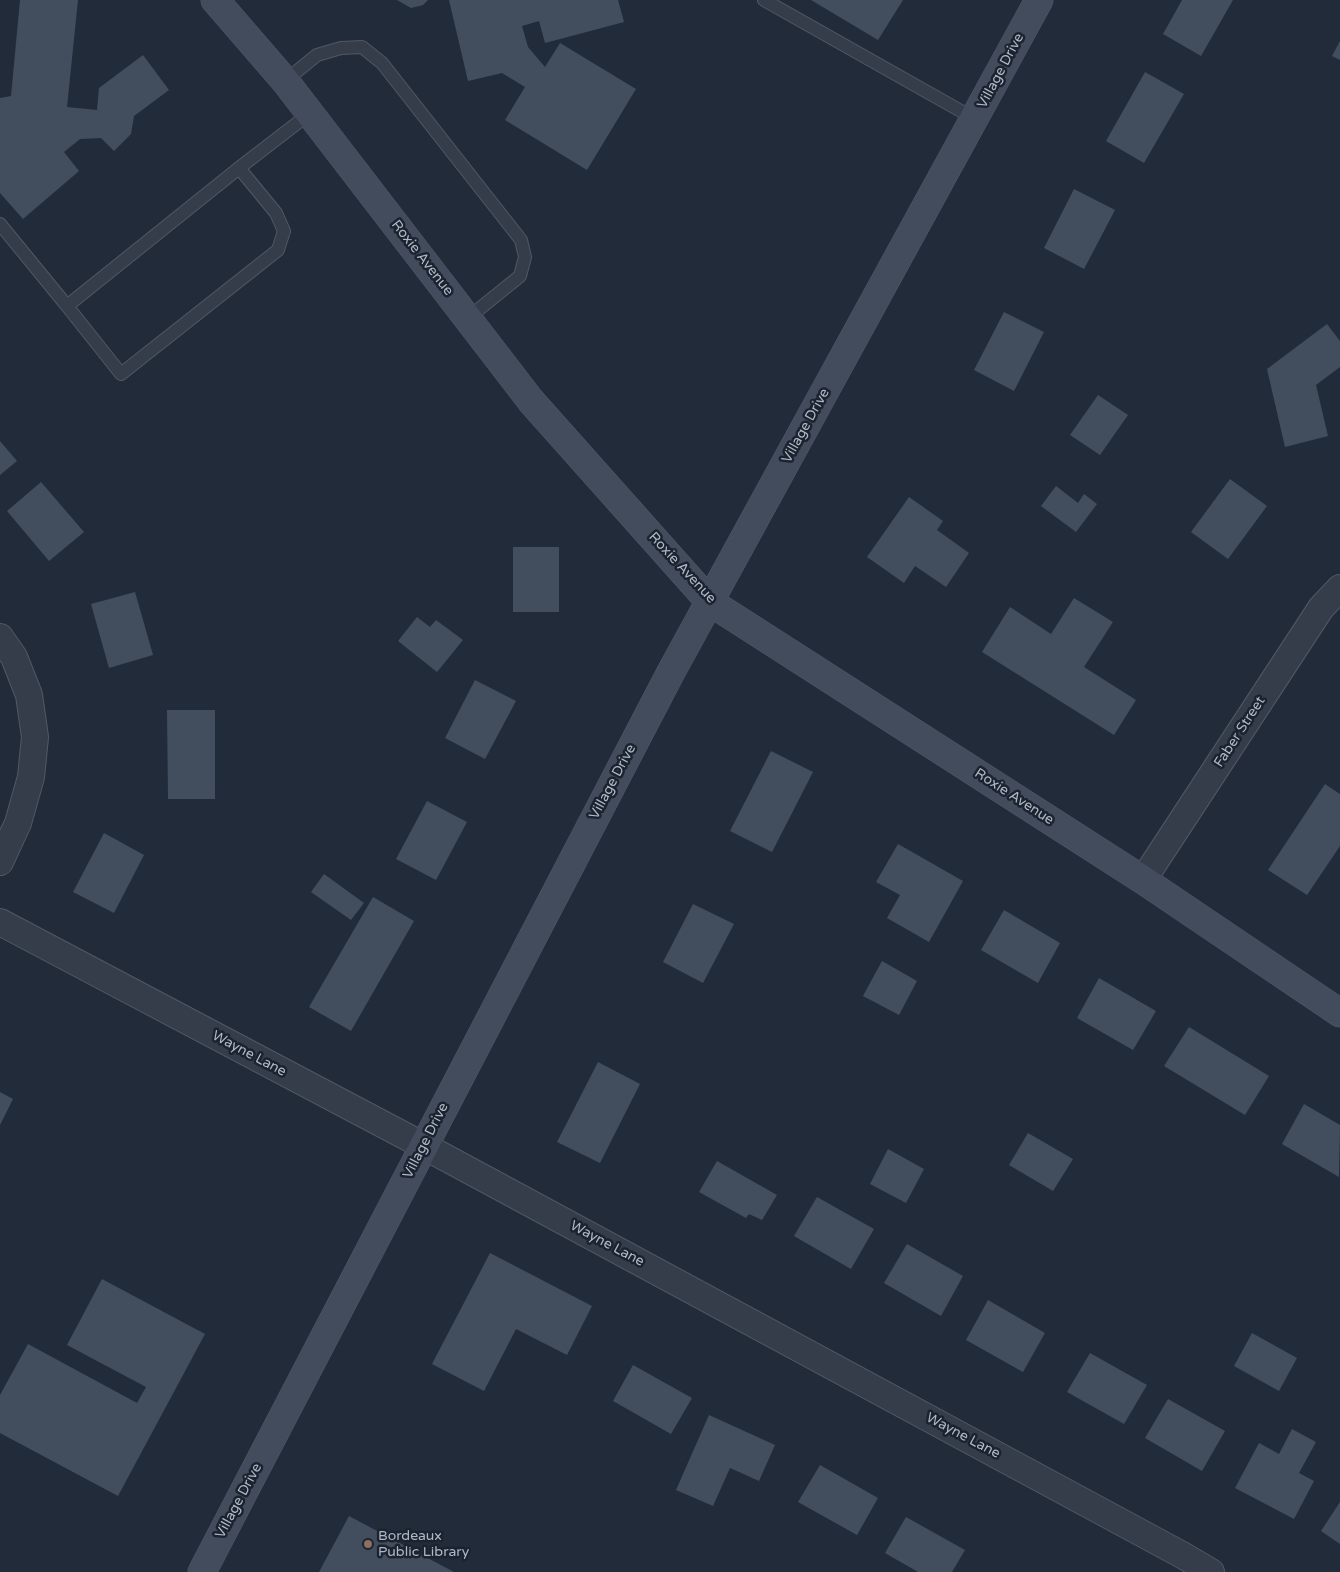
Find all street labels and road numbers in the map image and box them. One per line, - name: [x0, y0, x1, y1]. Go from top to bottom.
- street label: Village Drive: [974, 31, 1028, 111]
- street label: Roxie Avenue: [387, 217, 457, 299]
- street label: Village Drive: [779, 386, 833, 466]
- street label: Roxie Avenue: [645, 529, 719, 607]
- street label: Faber Street: [1211, 693, 1269, 771]
- street label: Village Drive: [586, 742, 640, 822]
- street label: Roxie Avenue: [971, 765, 1057, 829]
- street label: Wayne Lane: [209, 1027, 289, 1081]
- street label: Village Drive: [400, 1100, 452, 1182]
- street label: Wayne Lane: [567, 1217, 647, 1271]
- street label: Wayne Lane: [923, 1409, 1003, 1463]
- street label: Village Drive: [212, 1461, 266, 1541]

